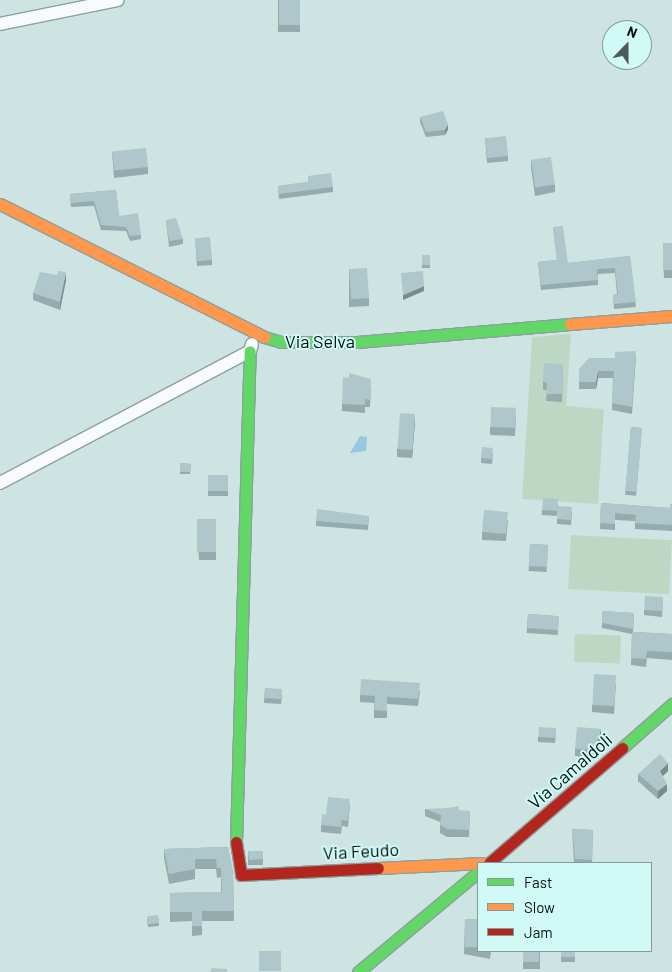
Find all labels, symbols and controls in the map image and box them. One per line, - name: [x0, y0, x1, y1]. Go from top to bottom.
- north arrow: [602, 20, 652, 70]
- text: N: [625, 22, 640, 41]
- street label: Via Selva: [285, 330, 355, 352]
- street label: Via Camaldoli: [523, 729, 617, 813]
- street label: Via Feudo: [322, 838, 400, 864]
- legend: [477, 862, 652, 952]
- text: Fast: [524, 873, 552, 891]
- text: Slow: [524, 898, 555, 916]
- text: Jam: [524, 923, 553, 941]

